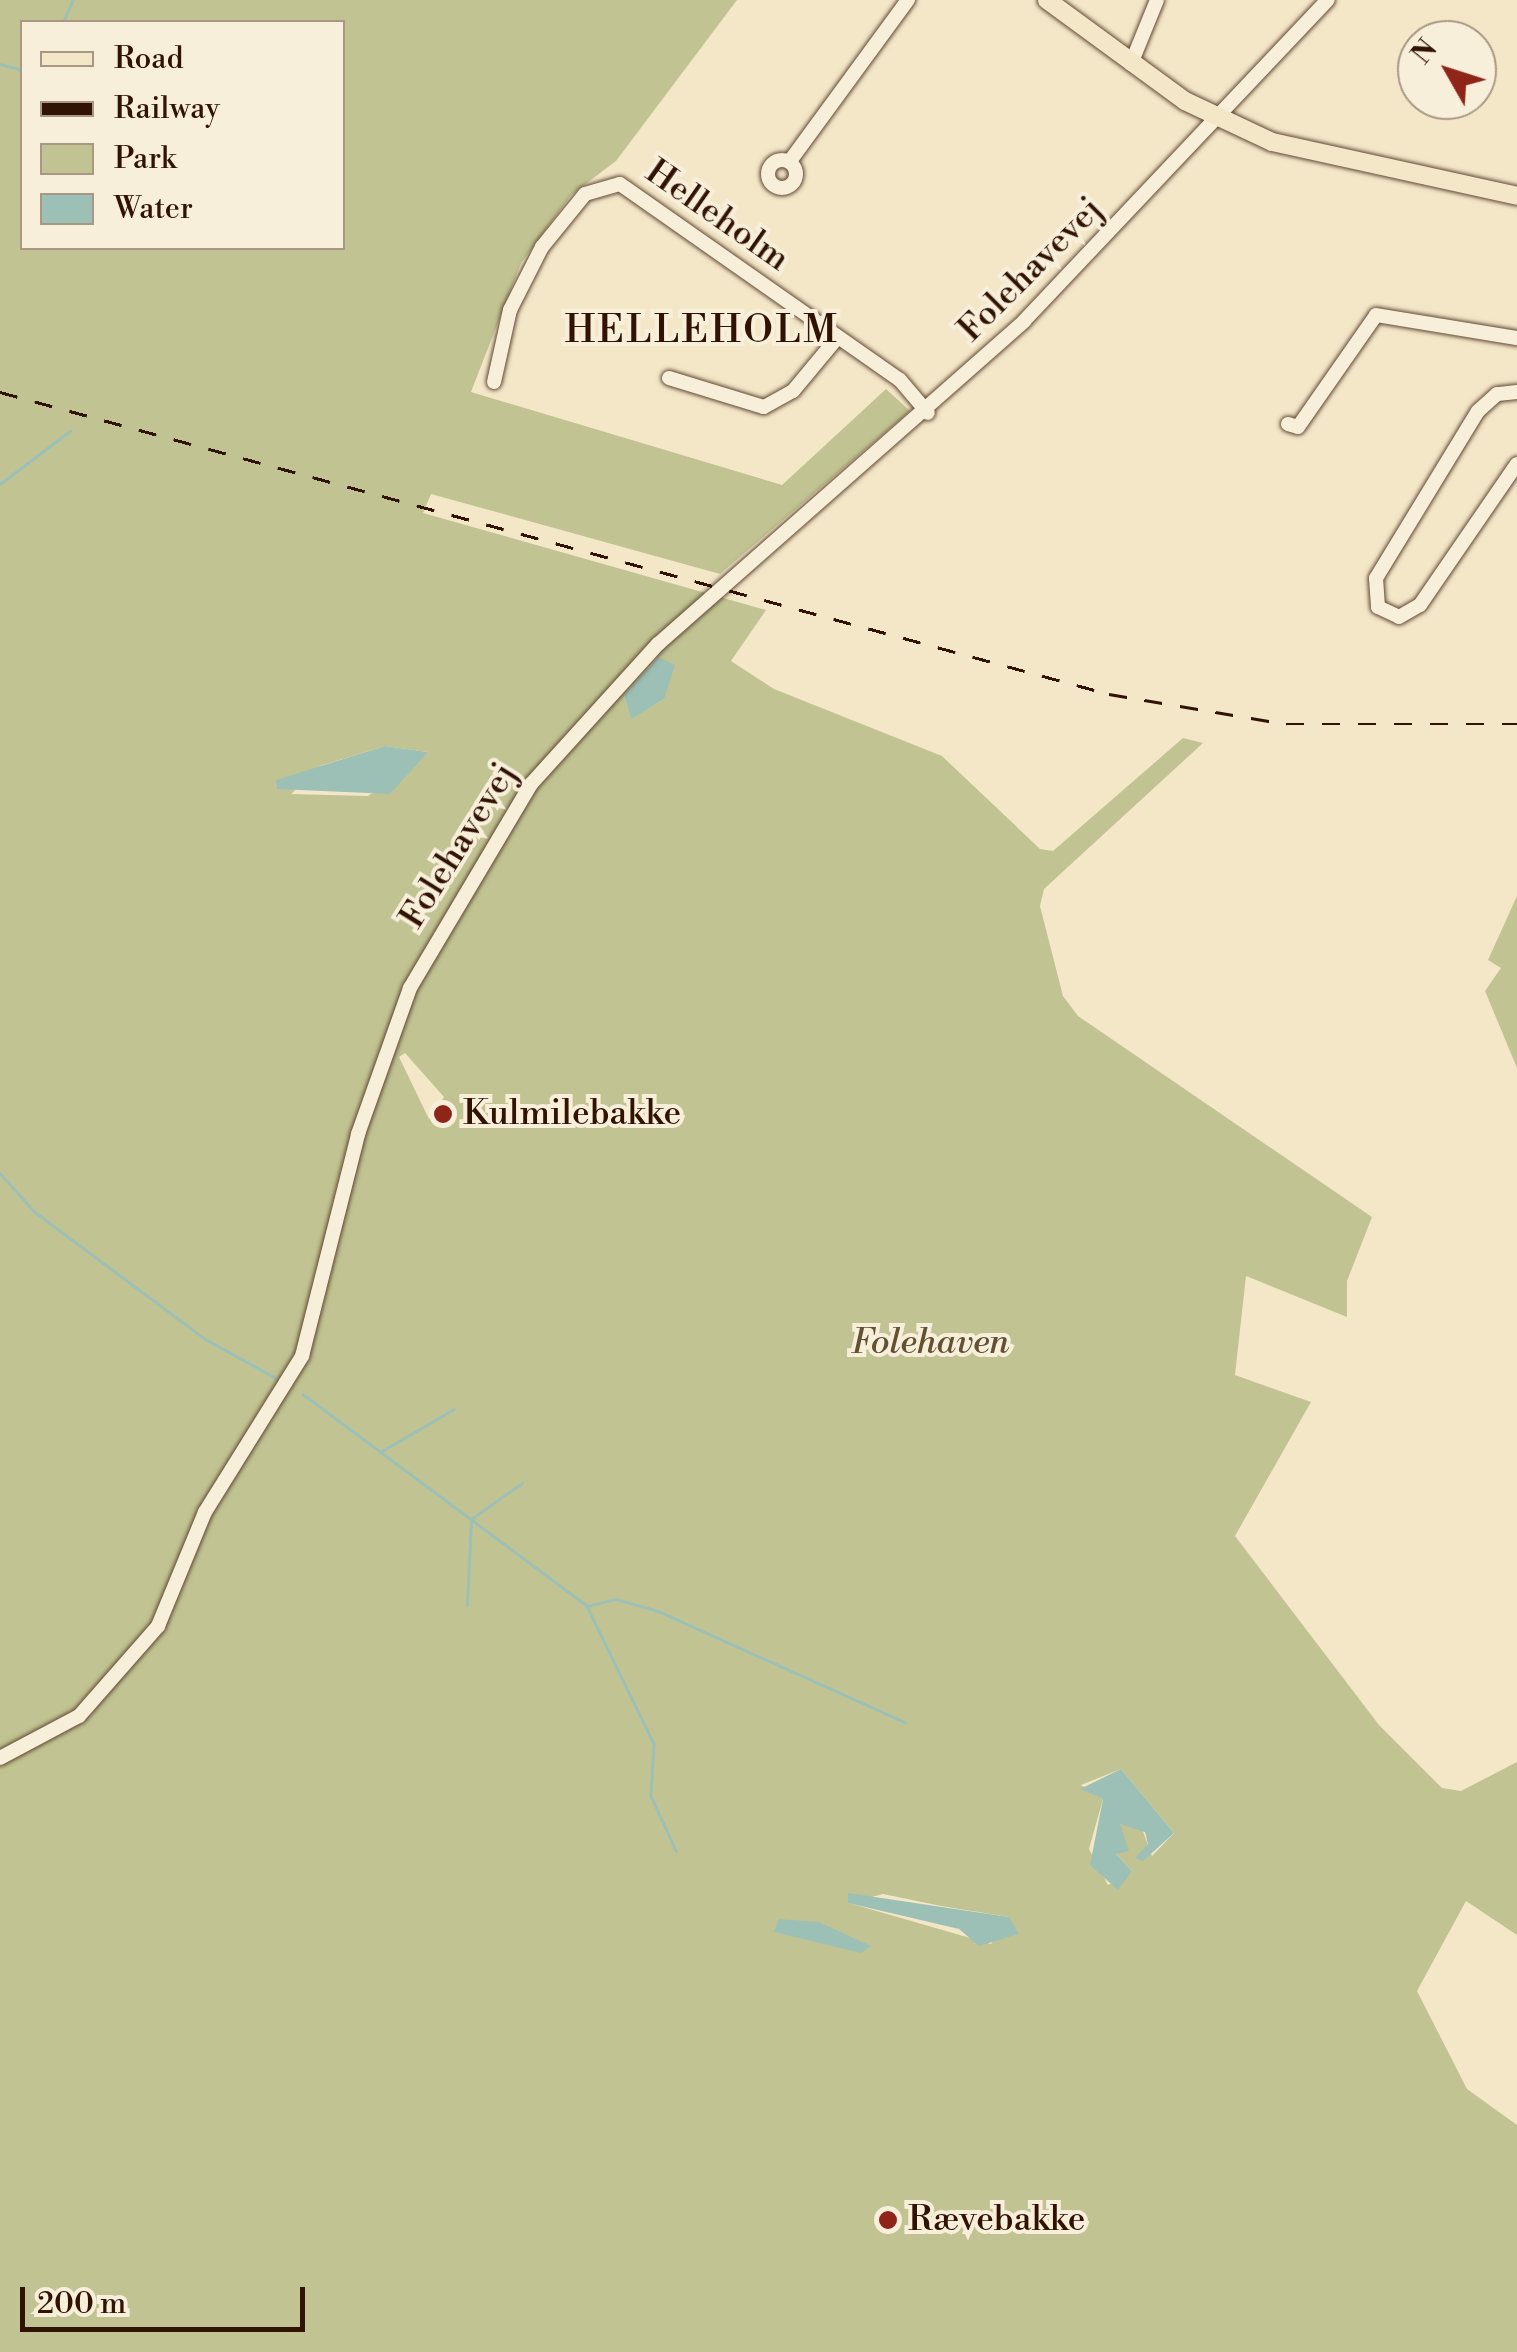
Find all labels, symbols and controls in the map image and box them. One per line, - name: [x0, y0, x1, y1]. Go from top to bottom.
- legend: [20, 20, 345, 250]
- north arrow: [1397, 20, 1497, 120]
- text: N: [1404, 32, 1445, 72]
- text: Road: [114, 40, 184, 78]
- text: Railway: [114, 90, 220, 128]
- text: Park: [114, 140, 176, 178]
- street label: Helleholm: [637, 151, 797, 281]
- street label: Folehavevej: [950, 189, 1112, 351]
- text: Water: [114, 190, 193, 228]
- district label: HELLEHOLM: [565, 308, 839, 354]
- street label: Folehavevej: [392, 756, 526, 936]
- place label: Kulmilebakke: [463, 1093, 681, 1135]
- marker: Kulmilebakke: [432, 1103, 454, 1125]
- park label: Folehaven: [851, 1322, 1009, 1364]
- place label: Rævebakke: [908, 2199, 1085, 2241]
- marker: Rævebakke: [877, 2209, 899, 2231]
- scale bar: [25, 2267, 310, 2329]
- text: 200 m: [37, 2285, 126, 2323]

